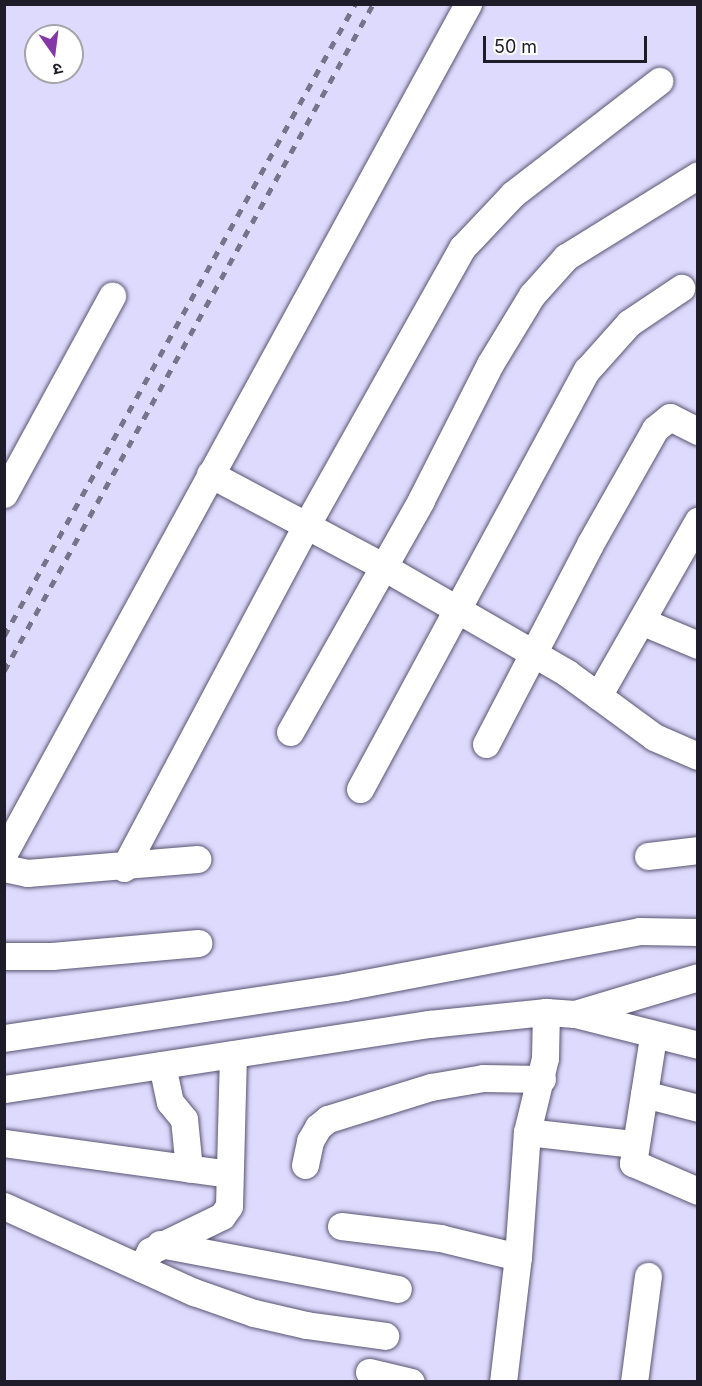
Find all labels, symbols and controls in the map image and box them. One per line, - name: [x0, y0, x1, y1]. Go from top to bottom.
- north arrow: [24, 24, 84, 84]
- scale bar: [486, 24, 650, 62]
- text: 50 m: [494, 36, 537, 57]
- text: उ: [51, 59, 65, 80]

